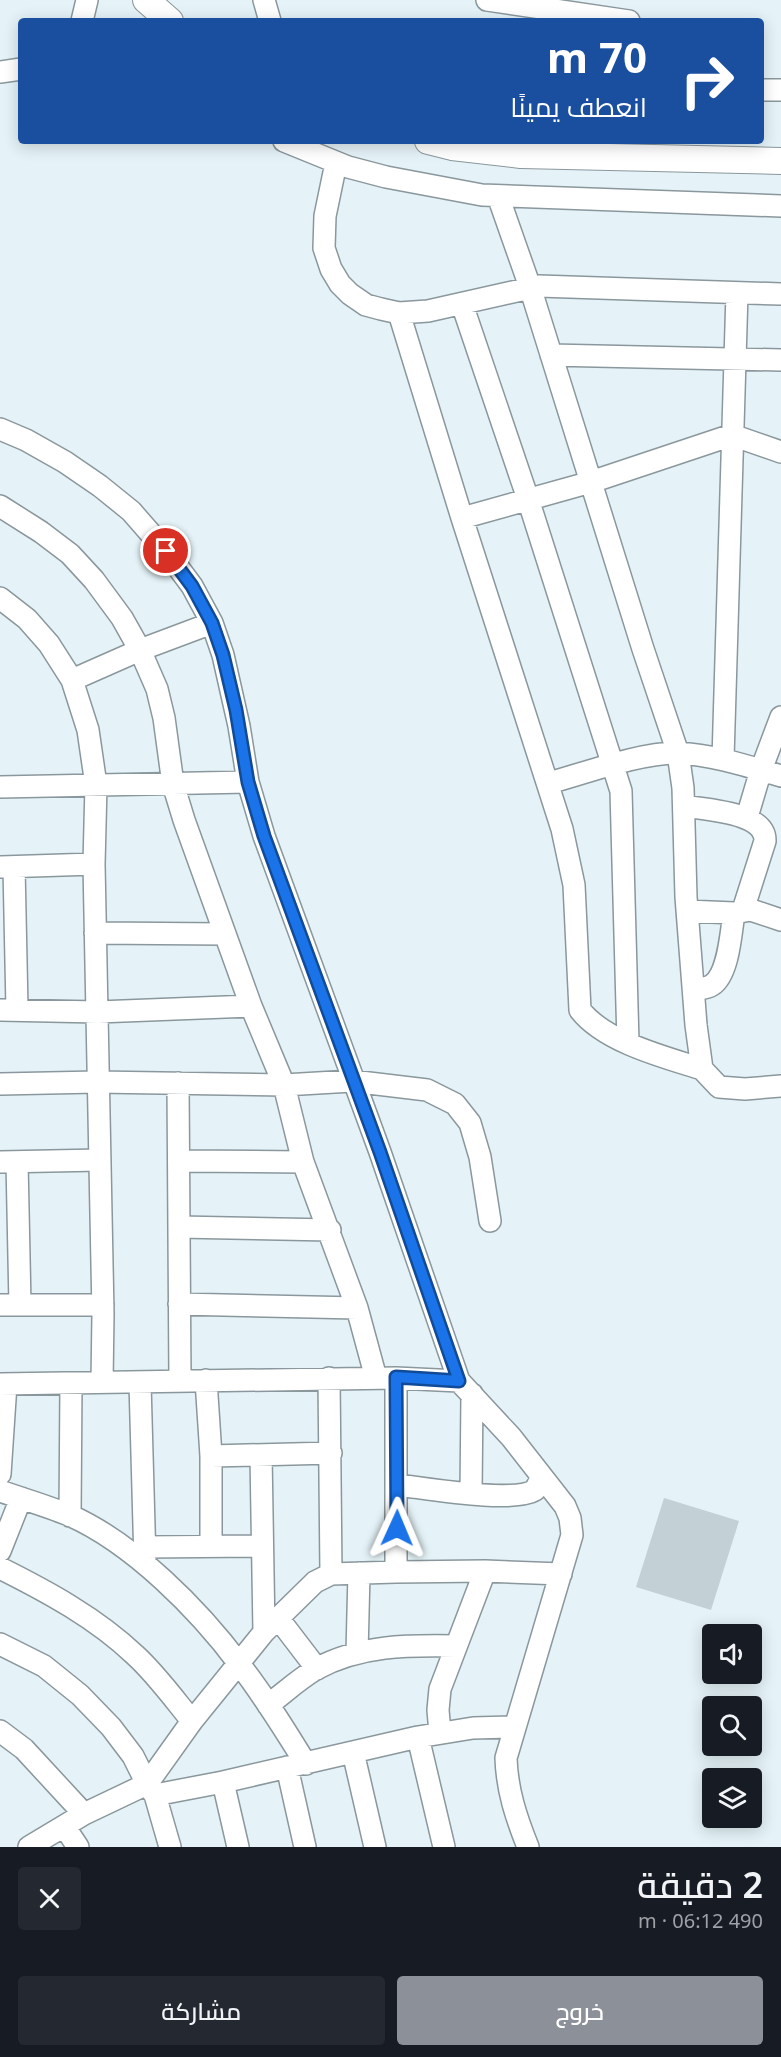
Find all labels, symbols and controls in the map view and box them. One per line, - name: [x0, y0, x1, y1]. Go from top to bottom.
- text: 70 m: [547, 28, 647, 85]
- icon: right: [668, 42, 746, 120]
- text: انعطف يمينًا: [510, 88, 647, 125]
- pin: [140, 525, 191, 576]
- icon: arrive: [149, 534, 182, 567]
- position arrow: [365, 1496, 429, 1560]
- map controls: [702, 1624, 762, 1828]
- button: sound: [702, 1624, 762, 1684]
- button: search: [702, 1696, 762, 1756]
- button: layers: [702, 1768, 762, 1828]
- text: 2 دقيقة: [637, 1860, 763, 1909]
- button: close: [18, 1867, 81, 1930]
- text: 490 m · 06:12: [638, 1907, 763, 1934]
- button: مشاركة: [18, 1976, 385, 2045]
- button: خروج: [397, 1976, 763, 2045]

